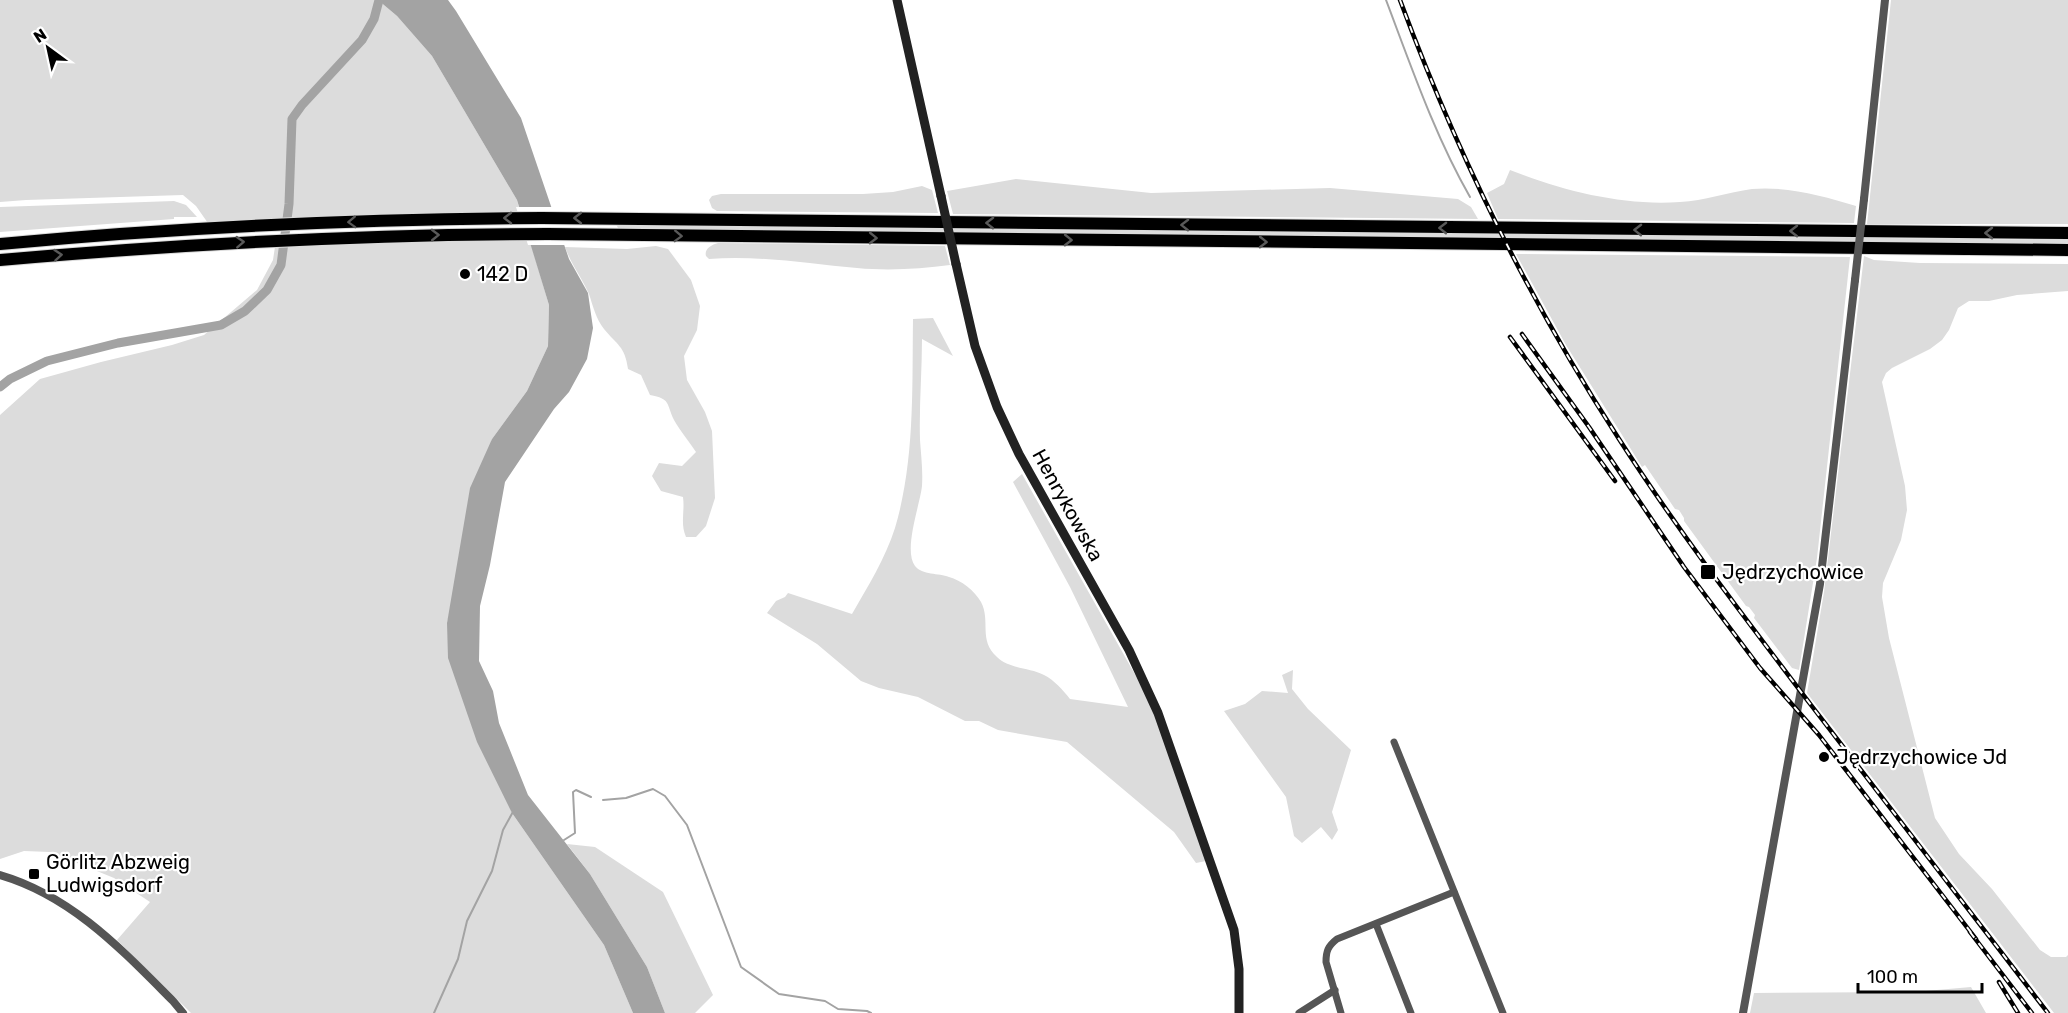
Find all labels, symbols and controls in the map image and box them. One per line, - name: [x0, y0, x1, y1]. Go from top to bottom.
- north arrow: [18, 18, 78, 78]
- text: N: [30, 25, 50, 47]
- one-way arrow: [503, 212, 512, 224]
- one-way arrow: [574, 212, 583, 224]
- one-way arrow: [347, 215, 356, 228]
- one-way arrow: [986, 217, 995, 229]
- one-way arrow: [1181, 219, 1190, 231]
- one-way arrow: [1439, 222, 1448, 234]
- one-way arrow: [1634, 224, 1643, 236]
- one-way arrow: [1790, 225, 1799, 238]
- one-way arrow: [1985, 227, 1994, 239]
- one-way arrow: [430, 228, 439, 241]
- one-way arrow: [673, 229, 682, 242]
- one-way arrow: [868, 232, 877, 244]
- one-way arrow: [1063, 234, 1072, 246]
- one-way arrow: [235, 236, 244, 249]
- one-way arrow: [1258, 236, 1267, 248]
- one-way arrow: [54, 249, 63, 262]
- place label: 142 D: [477, 262, 528, 286]
- marker: 142 D: [458, 267, 472, 281]
- street label: Henrykowska: [1027, 445, 1109, 565]
- place label: Jędrzychowice: [1722, 560, 1864, 584]
- marker: Jędrzychowice: [1699, 563, 1717, 581]
- place label: Jędrzychowice Jd: [1836, 745, 2007, 769]
- marker: Jędrzychowice Jd: [1817, 750, 1831, 764]
- place label: Görlitz Abzweig Ludwigsdorf: [46, 850, 190, 897]
- marker: Görlitz Abzweig Ludwigsdorf: [27, 867, 41, 881]
- scale bar: [1858, 956, 1982, 994]
- text: 100 m: [1867, 966, 1918, 988]

